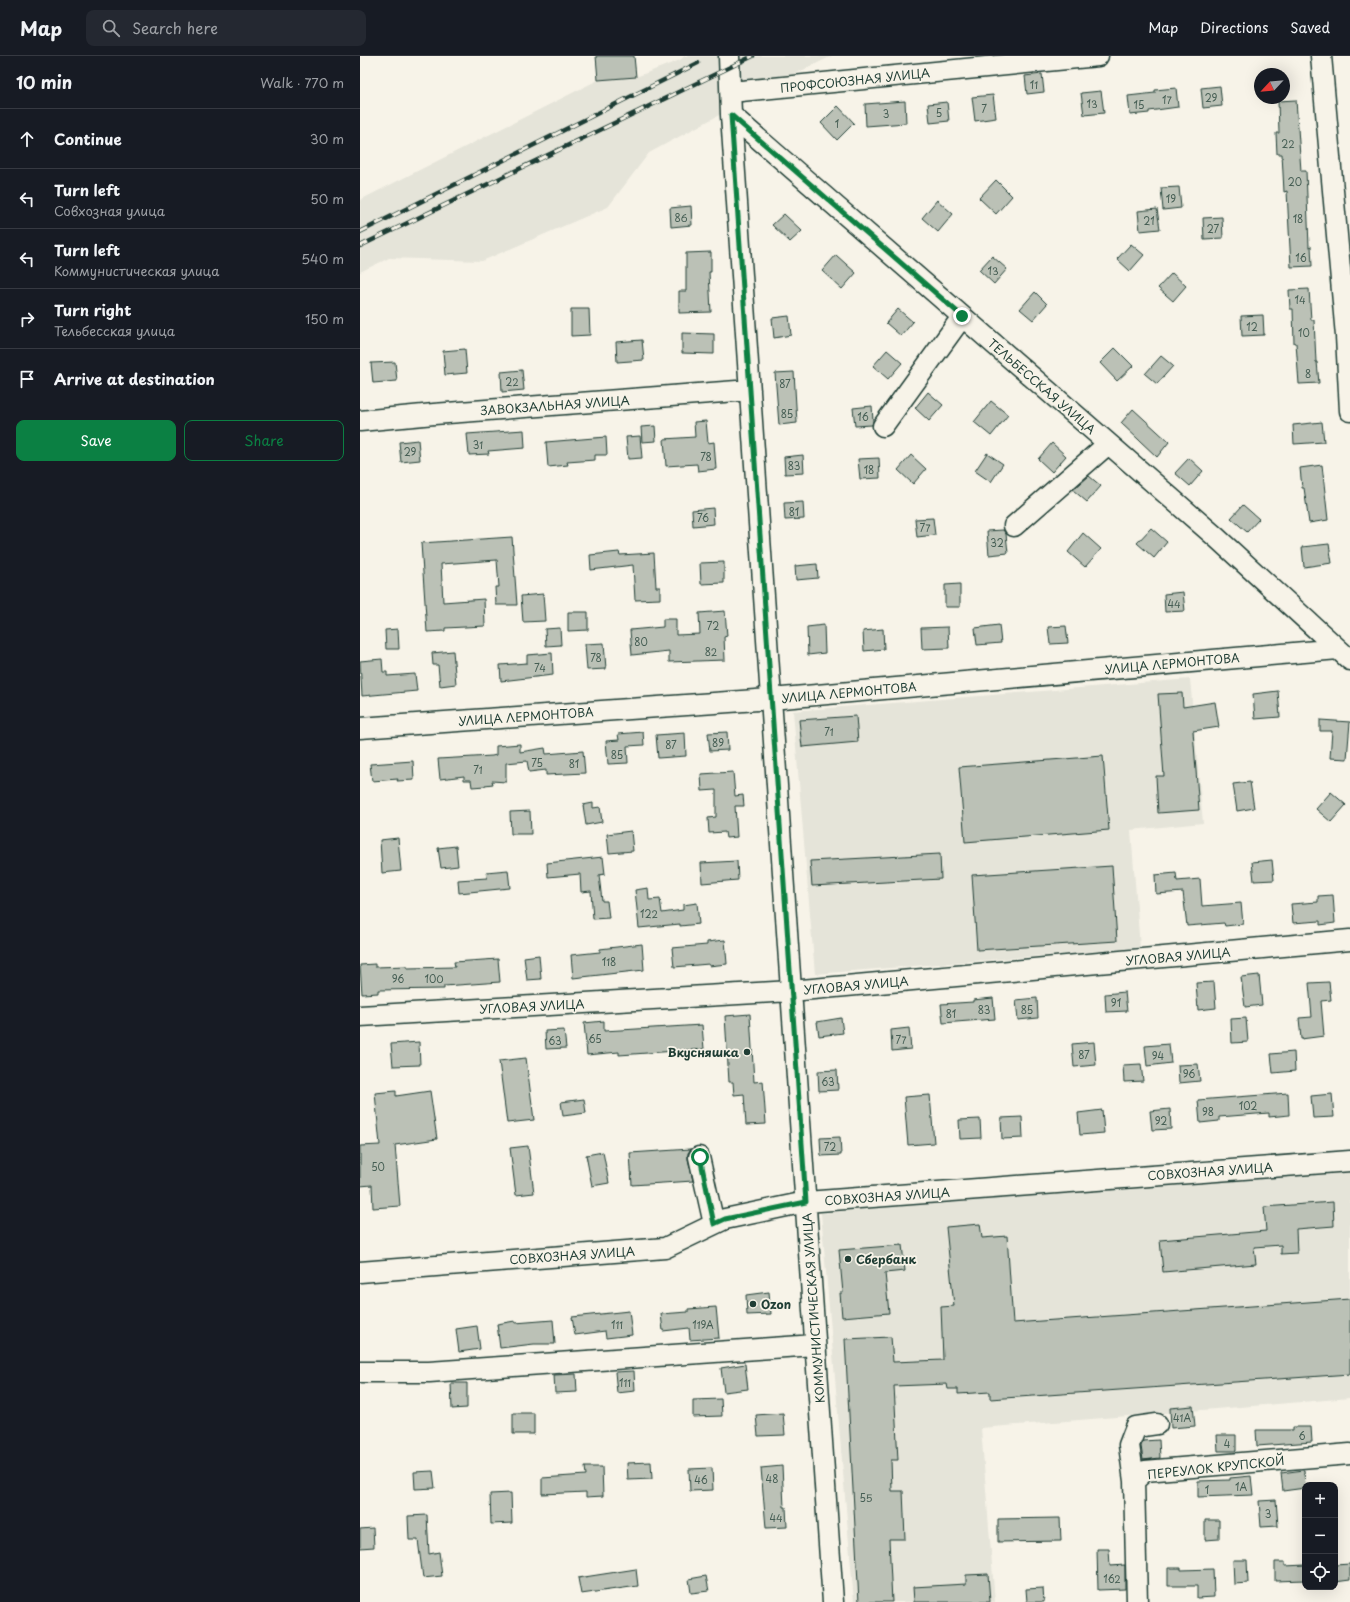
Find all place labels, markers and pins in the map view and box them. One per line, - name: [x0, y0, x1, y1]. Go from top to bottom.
- place label: Вкусняшка: [667, 1043, 740, 1061]
- marker: Вкусняшка: [742, 1047, 752, 1057]
- place label: Сбербанк: [856, 1250, 917, 1268]
- marker: Сбербанк: [843, 1254, 853, 1264]
- place label: Ozon: [761, 1295, 791, 1313]
- marker: Ozon: [748, 1299, 758, 1309]

